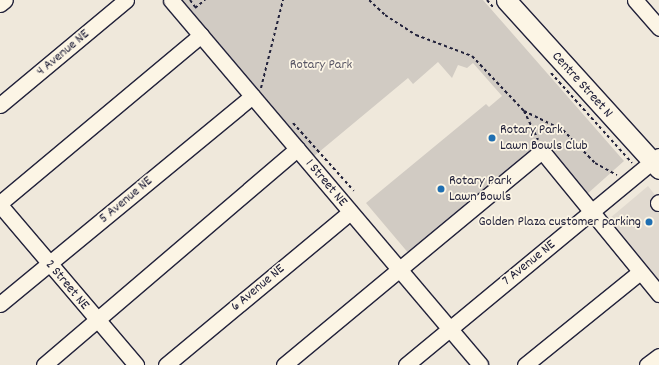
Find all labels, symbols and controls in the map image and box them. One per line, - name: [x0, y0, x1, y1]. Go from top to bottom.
- street label: 4 Avenue NE: [33, 26, 93, 80]
- street label: Centre Street N: [548, 48, 616, 122]
- park label: Rotary Park: [290, 57, 352, 73]
- place label: Rotary Park Lawn Bowls Club: [500, 122, 588, 154]
- marker: Rotary Park Lawn Bowls Club: [487, 133, 497, 143]
- street label: 1 Street NE: [301, 156, 351, 210]
- street label: 5 Avenue NE: [96, 173, 156, 227]
- place label: Rotary Park Lawn Bowls: [449, 173, 512, 206]
- marker: Rotary Park Lawn Bowls: [436, 184, 446, 194]
- place label: Golden Plaza customer parking: [478, 214, 641, 230]
- marker: Golden Plaza customer parking: [644, 217, 654, 227]
- street label: 7 Avenue NE: [499, 237, 559, 289]
- street label: 2 Street NE: [41, 257, 93, 313]
- street label: 6 Avenue NE: [228, 261, 288, 315]

